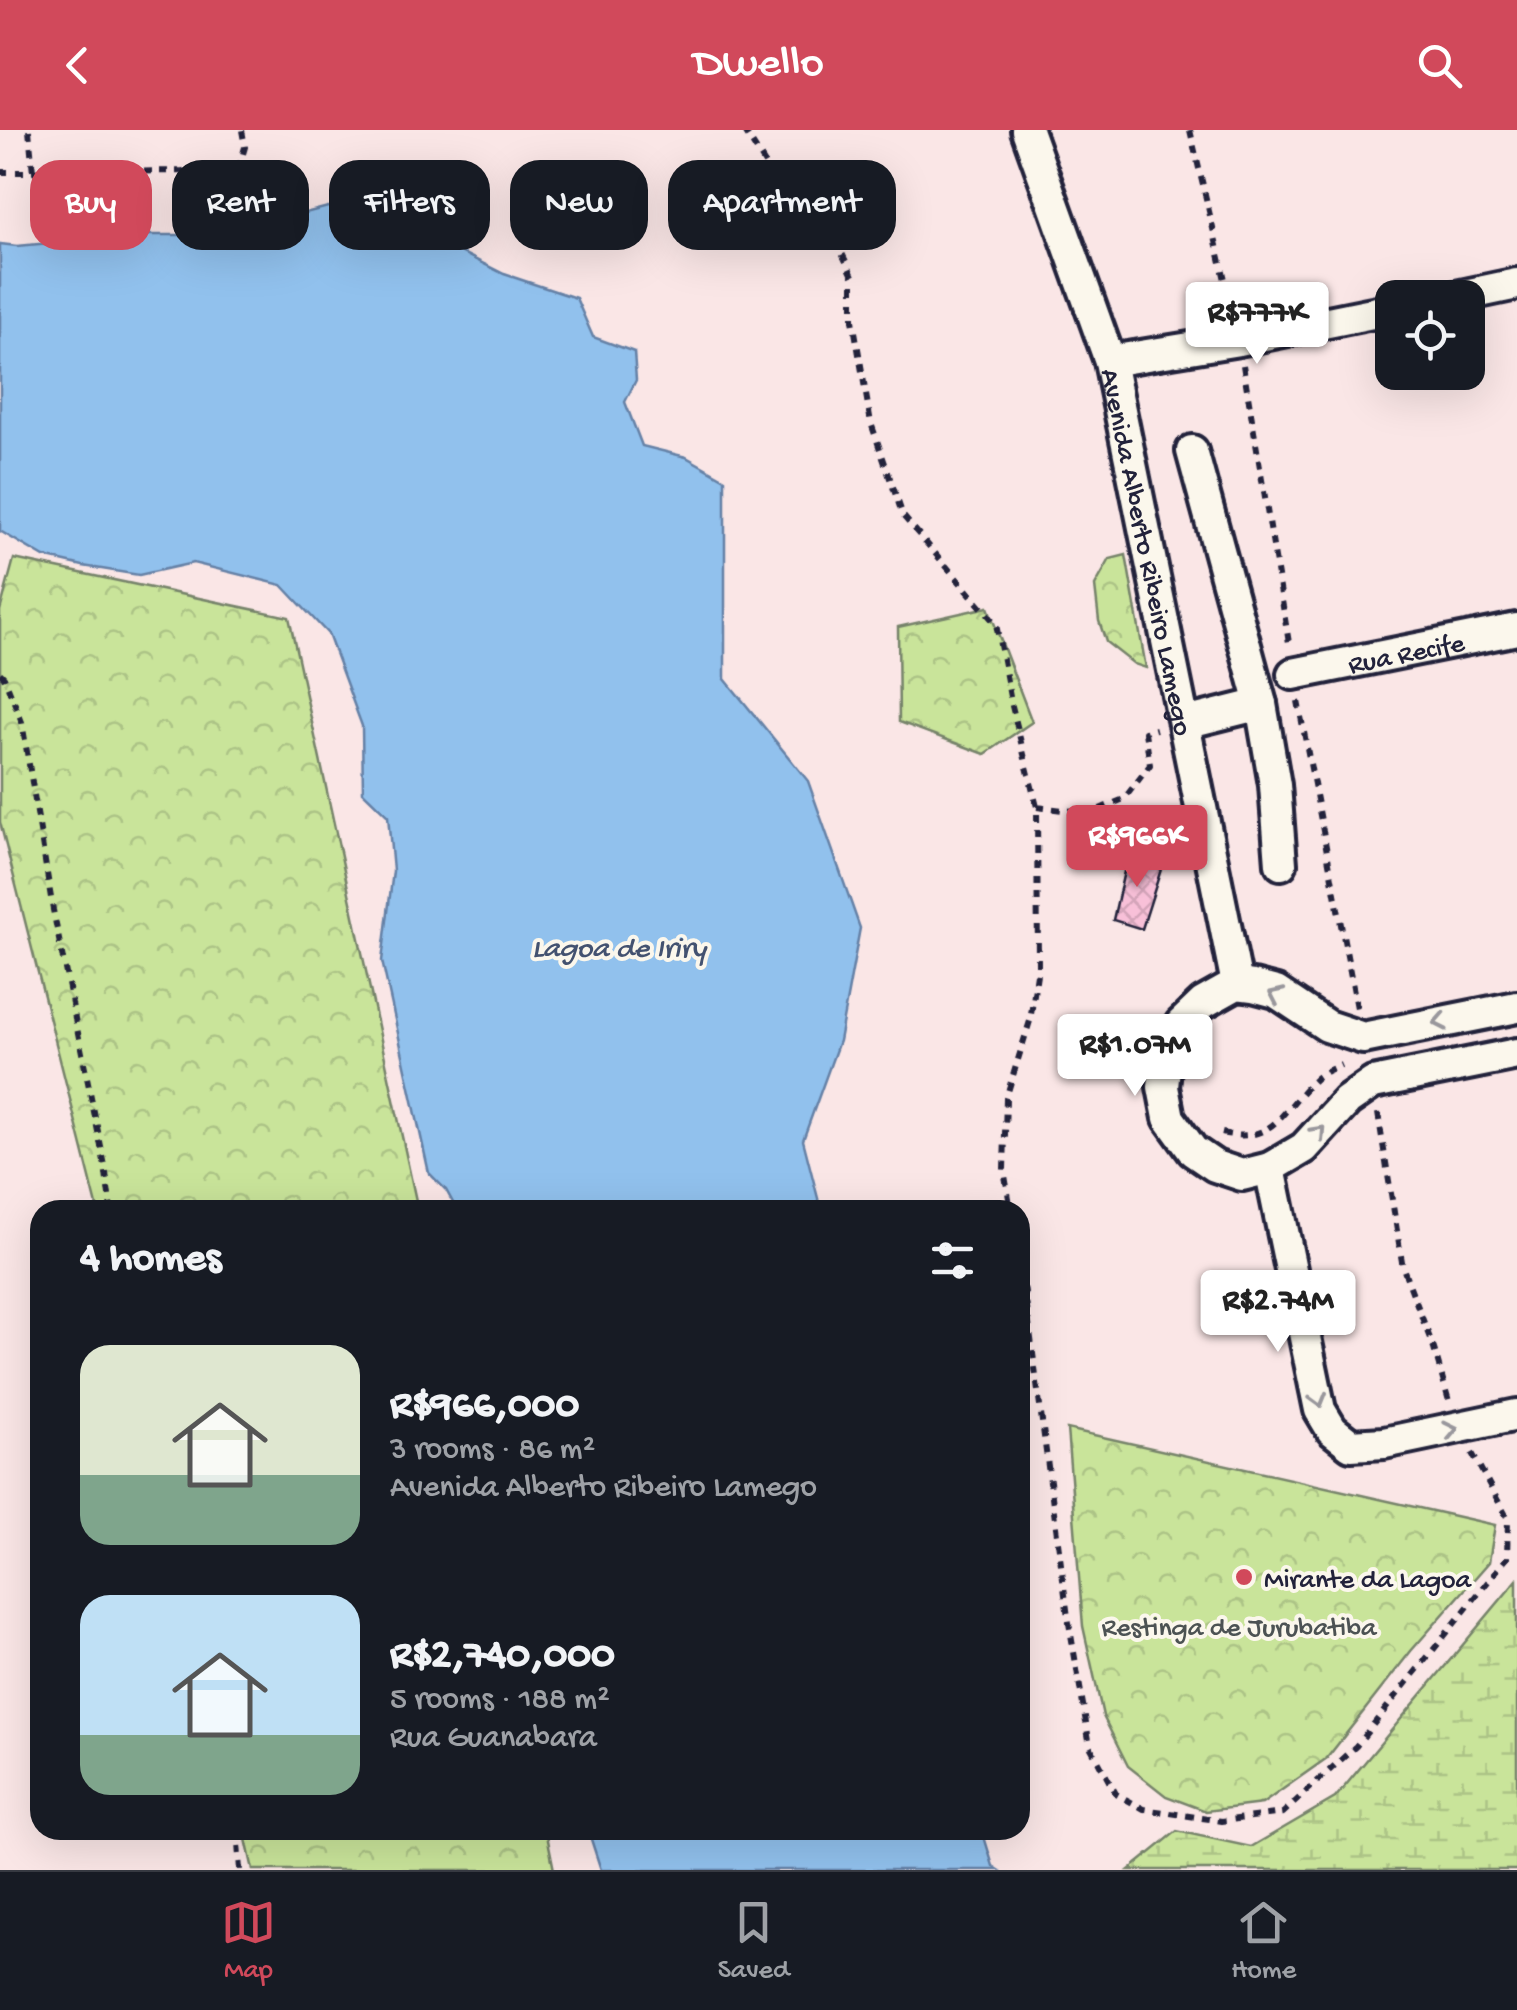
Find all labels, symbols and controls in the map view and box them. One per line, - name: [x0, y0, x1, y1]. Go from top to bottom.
- icon: back: [50, 38, 105, 93]
- icon: search: [1412, 38, 1467, 93]
- text: Dwello: [693, 39, 824, 92]
- chip: Buy: [30, 160, 152, 250]
- chip: Rent: [172, 160, 309, 250]
- chip: Filters: [329, 160, 490, 250]
- chip: New: [510, 160, 648, 250]
- chip: Apartment: [668, 160, 896, 250]
- map controls: [1375, 280, 1485, 390]
- button: locate: [1375, 280, 1485, 390]
- pin: R$777K: [1176, 282, 1338, 367]
- text: R$777K: [1208, 295, 1306, 333]
- street label: Avenida Alberto Ribeiro Lamego: [1091, 366, 1198, 739]
- street label: Rua Recife: [1346, 628, 1468, 684]
- pin: R$966K: [1056, 805, 1218, 890]
- text: R$966K: [1088, 818, 1186, 856]
- water label: Lagoa de Iriry: [532, 933, 708, 968]
- one-way arrow: [1268, 987, 1286, 1007]
- one-way arrow: [1432, 1011, 1449, 1032]
- pin: R$1.07M: [1043, 1014, 1227, 1099]
- text: R$1.07M: [1079, 1027, 1191, 1065]
- one-way arrow: [1307, 1125, 1325, 1144]
- icon: filters: [925, 1233, 980, 1288]
- text: 4 homes: [80, 1236, 221, 1285]
- pin: R$2.74M: [1186, 1270, 1370, 1355]
- text: R$2.74M: [1223, 1283, 1333, 1321]
- text: R$966,000: [390, 1383, 579, 1432]
- icon: home: [160, 1385, 280, 1505]
- one-way arrow: [1308, 1391, 1329, 1409]
- one-way arrow: [1442, 1420, 1459, 1441]
- text: 3 rooms · 86 m²: [390, 1432, 595, 1470]
- text: Avenida Alberto Ribeiro Lamego: [390, 1470, 817, 1508]
- place label: Mirante da Lagoa: [1264, 1565, 1473, 1598]
- marker: Mirante da Lagoa: [1233, 1566, 1255, 1588]
- park label: Restinga de Jurubatiba: [1102, 1613, 1378, 1646]
- text: R$2,740,000: [390, 1633, 615, 1682]
- icon: home: [160, 1635, 280, 1755]
- text: 5 rooms · 188 m²: [390, 1682, 610, 1720]
- text: Rua Guanabara: [390, 1720, 597, 1758]
- tab: Map: [221, 1895, 276, 1988]
- tab: Saved: [718, 1895, 789, 1988]
- tab: Home: [1231, 1895, 1296, 1988]

